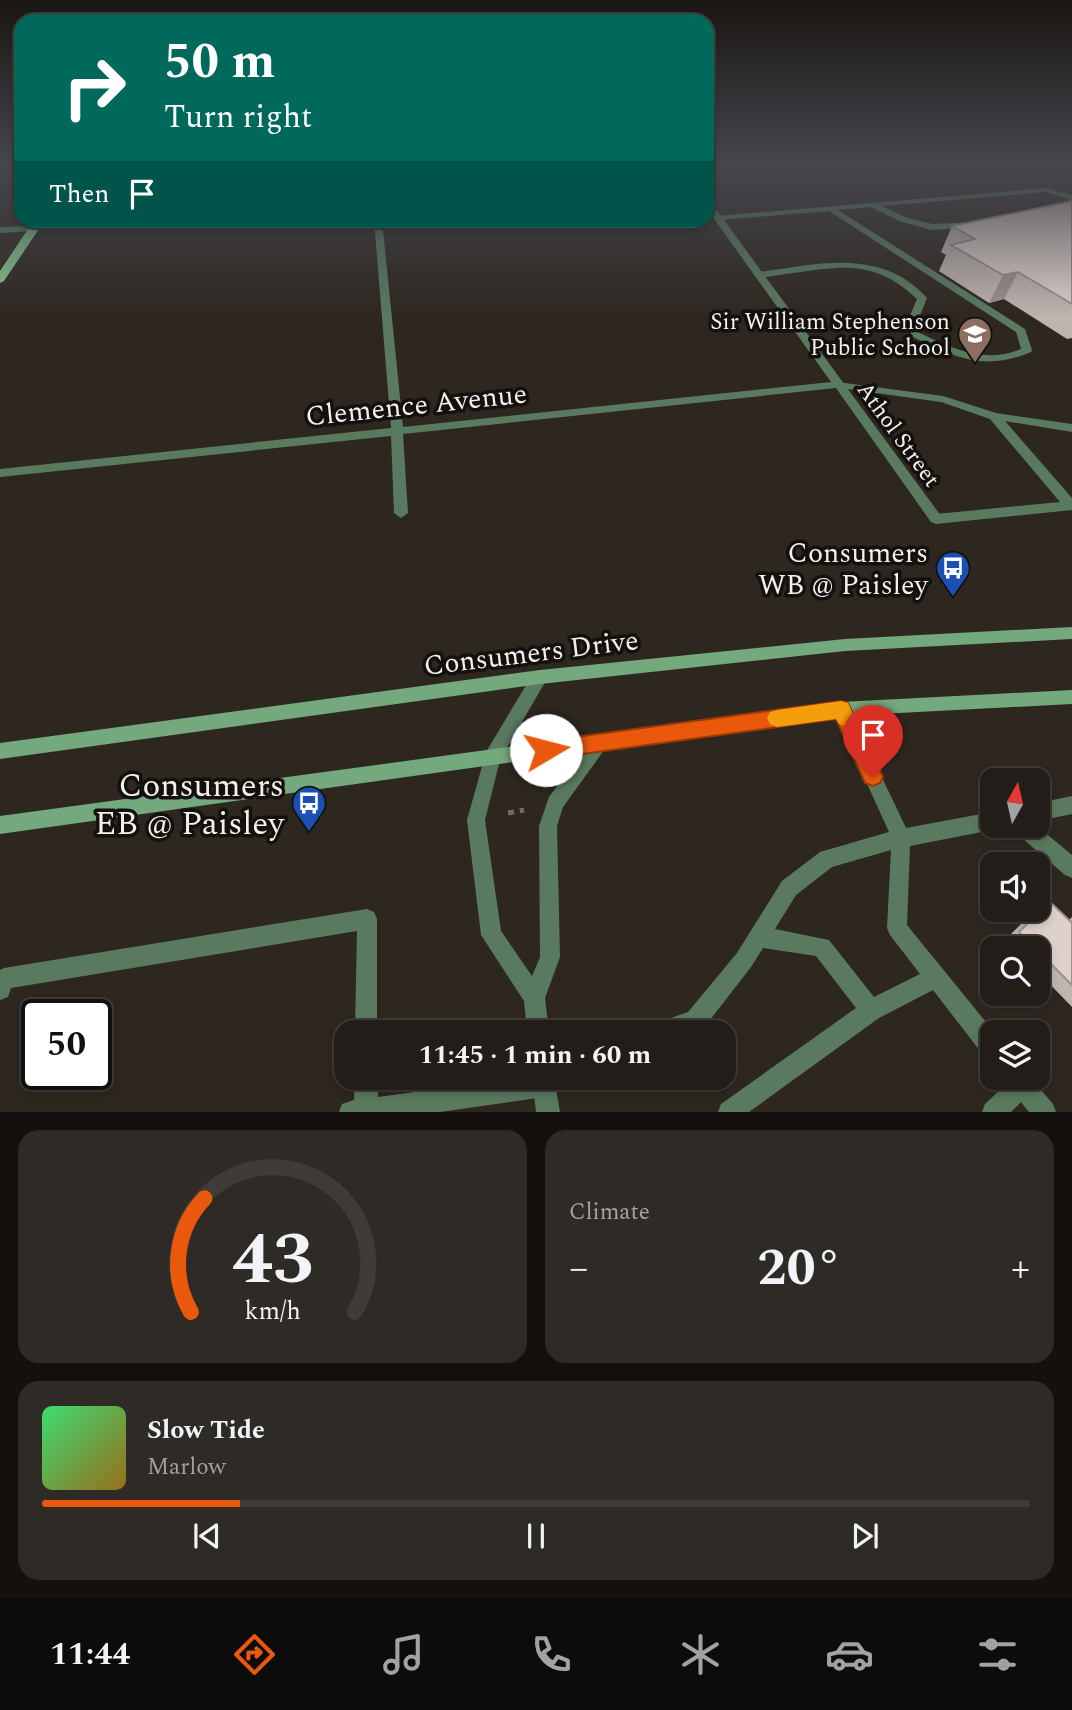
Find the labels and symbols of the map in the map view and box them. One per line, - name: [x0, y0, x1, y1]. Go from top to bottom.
- place label: Sir William Stephenson Public School: [710, 305, 950, 366]
- school or university icon: Sir William Stephenson Public School: [956, 315, 994, 364]
- street label: Clemence Avenue: [303, 372, 529, 438]
- street label: Athol Street: [847, 375, 948, 495]
- place label: Consumers WB @ Paisley: [758, 532, 930, 607]
- bus stop icon: Consumers WB @ Paisley: [934, 549, 972, 598]
- street label: Consumers Drive: [421, 619, 641, 688]
- pin: [843, 705, 903, 777]
- position arrow: [509, 713, 583, 787]
- place label: Consumers EB @ Paisley: [95, 761, 285, 849]
- north arrow: [980, 768, 1050, 838]
- bus stop icon: Consumers EB @ Paisley: [290, 784, 328, 833]
- speed limit sign: 50: [21, 999, 112, 1090]

